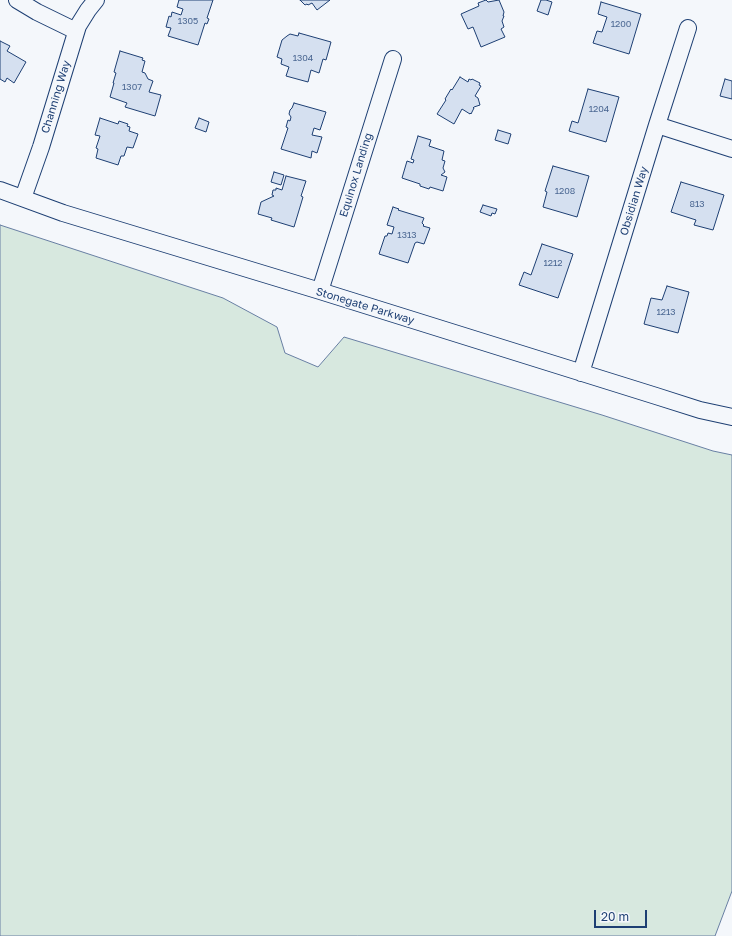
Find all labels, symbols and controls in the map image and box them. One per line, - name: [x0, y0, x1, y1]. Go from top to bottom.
- house number: 1305: [178, 16, 198, 26]
- house number: 1200: [611, 19, 631, 29]
- house number: 1304: [293, 53, 313, 63]
- street label: Channing Way: [39, 59, 73, 135]
- house number: 1307: [122, 82, 142, 92]
- house number: 1204: [589, 104, 609, 114]
- street label: Equinox Landing: [337, 131, 375, 219]
- street label: Obsidian Way: [617, 165, 651, 237]
- house number: 1208: [555, 186, 575, 196]
- house number: 813: [689, 199, 705, 209]
- house number: 1313: [397, 230, 417, 240]
- house number: 1212: [543, 258, 563, 268]
- street label: Stonegate Parkway: [314, 285, 416, 327]
- house number: 1213: [656, 307, 676, 317]
- scale bar: [596, 902, 649, 928]
- text: 20 m: [601, 909, 629, 924]

